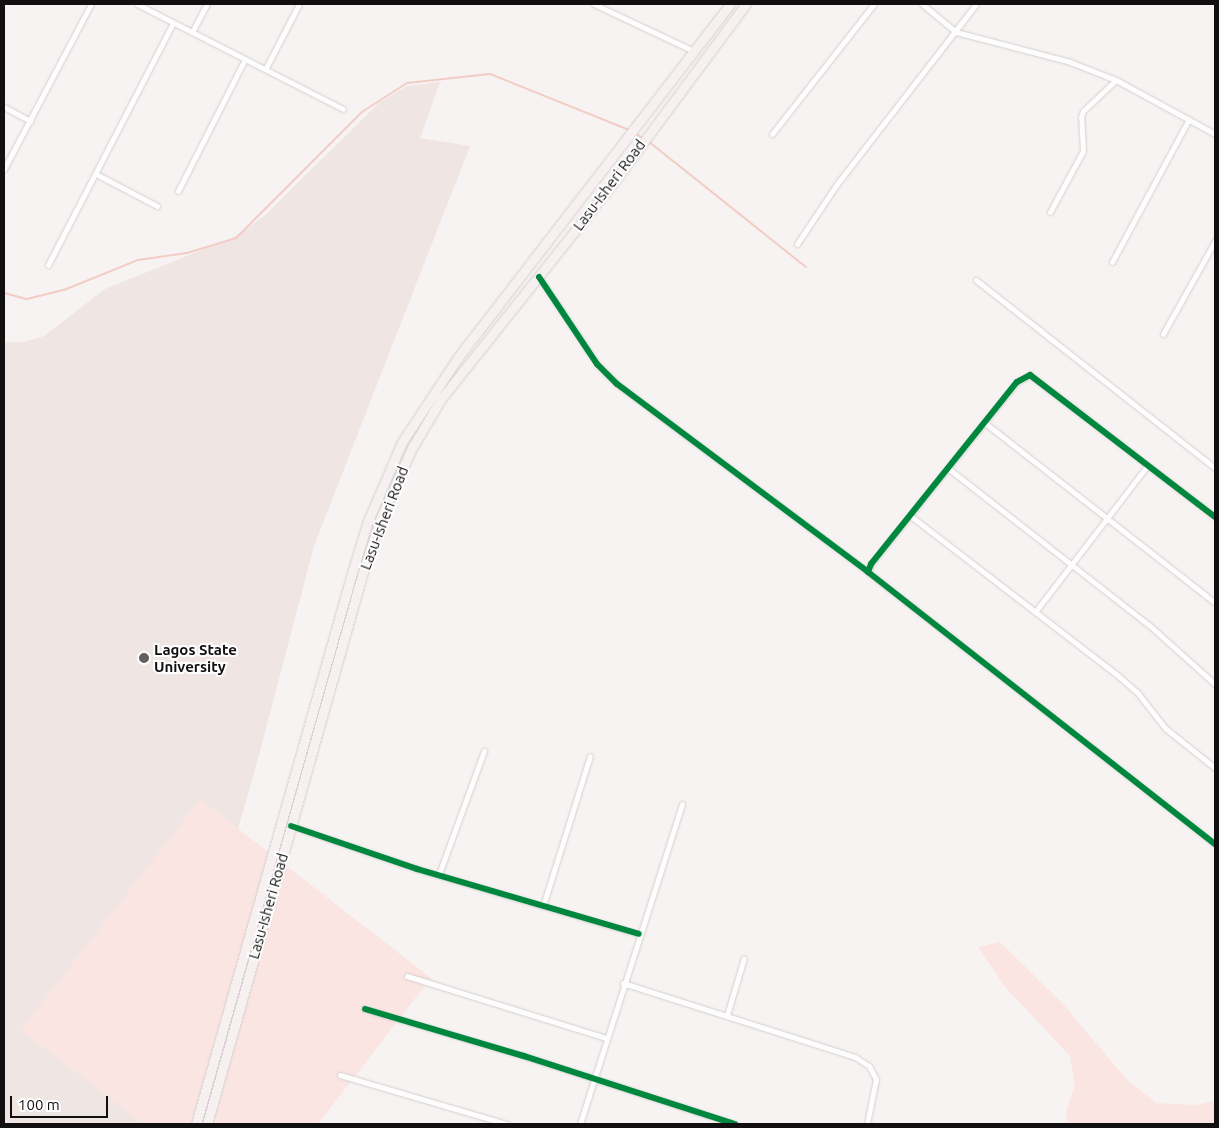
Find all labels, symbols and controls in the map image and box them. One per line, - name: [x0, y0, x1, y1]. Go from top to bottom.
- street label: Lasu-Isheri Road: [569, 136, 649, 234]
- street label: Lasu-Isheri Road: [356, 464, 412, 572]
- place label: Lagos State University: [154, 640, 237, 675]
- marker: Lagos State University: [138, 652, 150, 664]
- street label: Lasu-Isheri Road: [244, 851, 292, 961]
- scale bar: [12, 1086, 110, 1118]
- text: 100 m: [18, 1096, 60, 1113]

